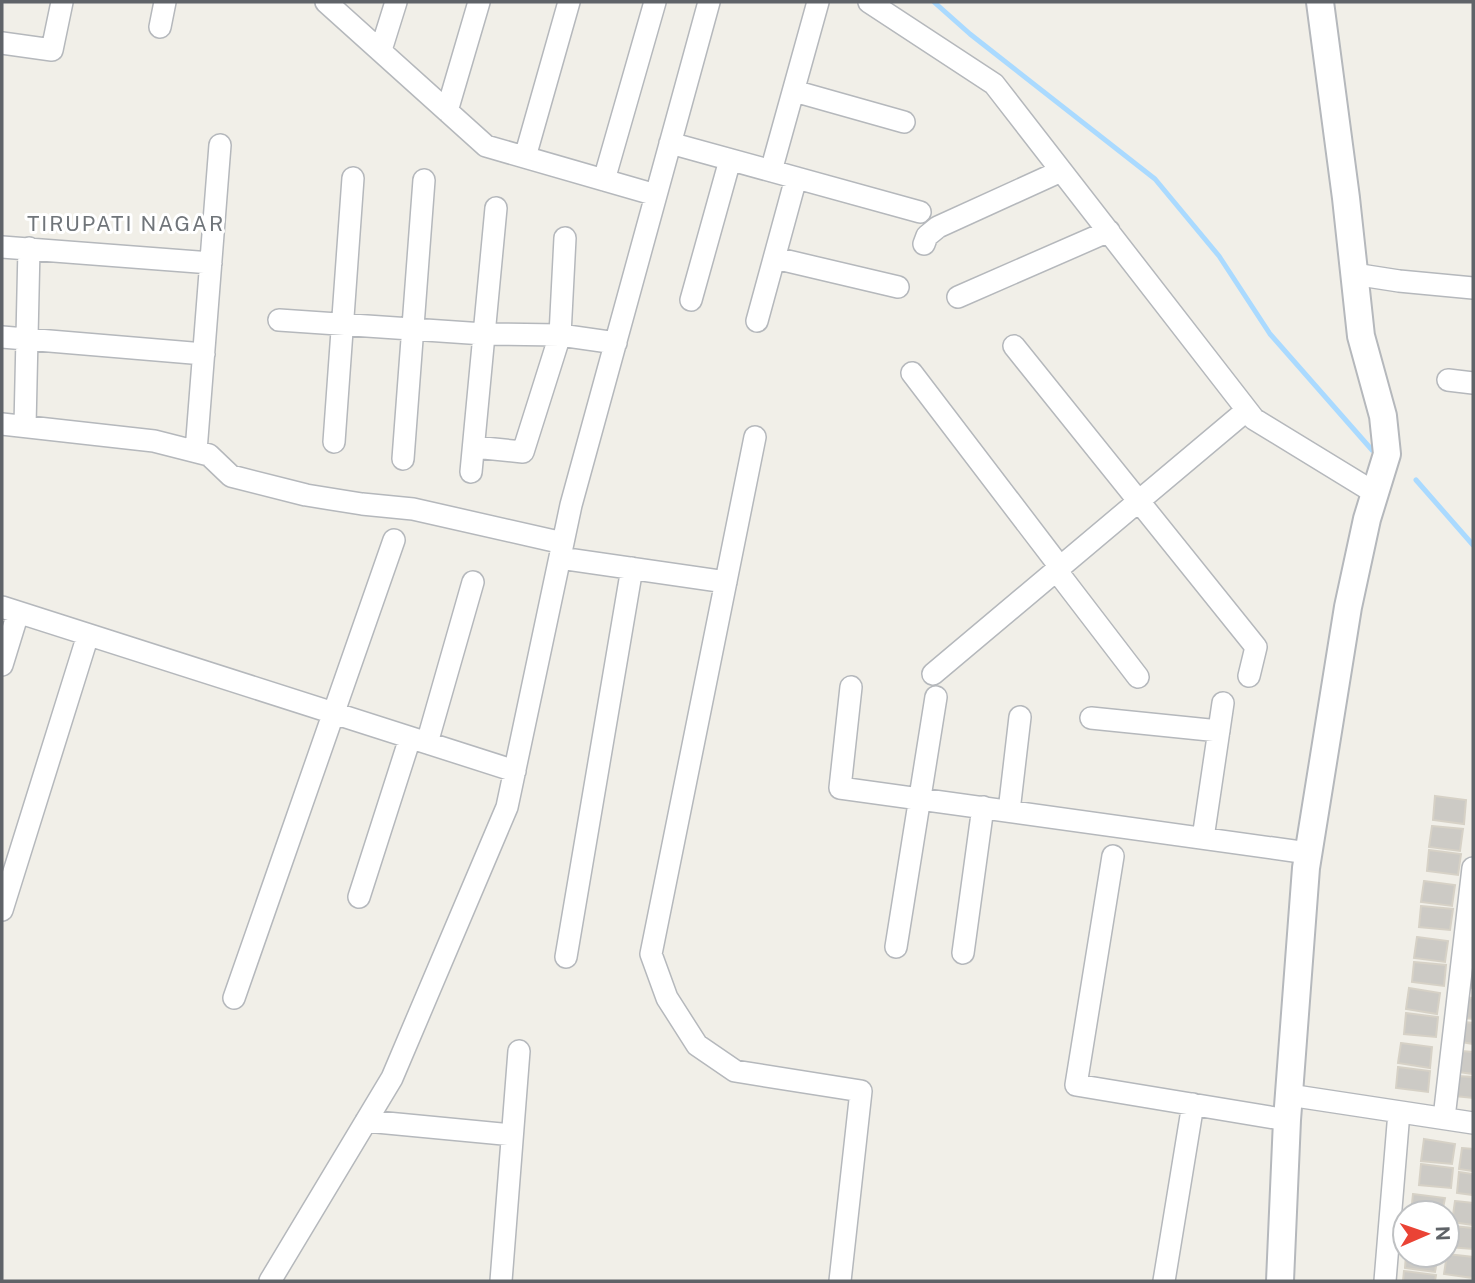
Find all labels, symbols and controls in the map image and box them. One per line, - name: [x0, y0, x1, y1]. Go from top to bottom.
- district label: TIRUPATI NAGAR: [27, 211, 225, 236]
- north arrow: [1391, 1199, 1461, 1269]
- text: N: [1432, 1226, 1454, 1241]

